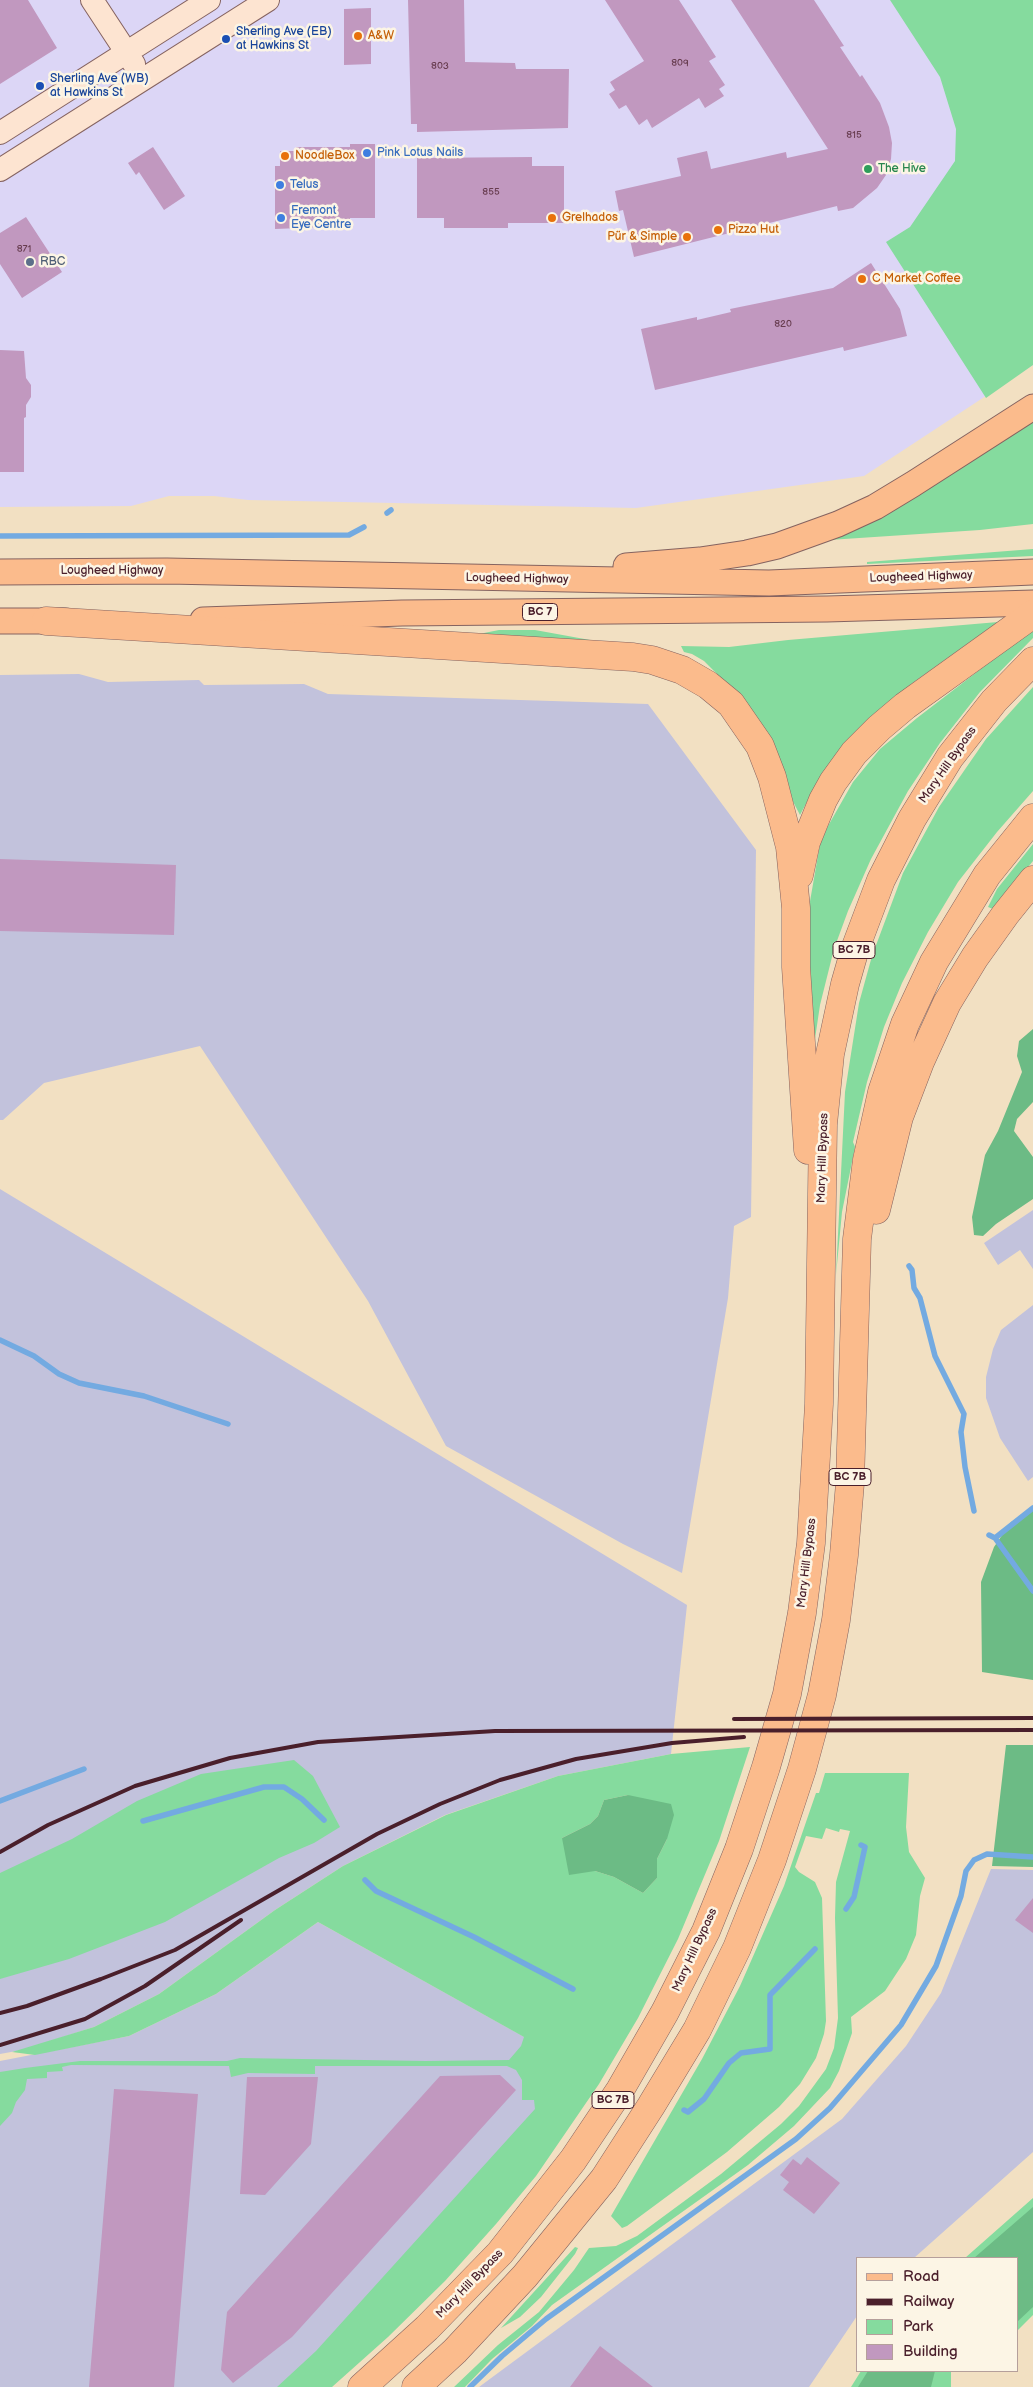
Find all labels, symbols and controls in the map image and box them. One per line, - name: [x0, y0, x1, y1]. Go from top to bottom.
- place label: Sherling Ave (EB) at Hawkins St: [236, 25, 332, 53]
- place label: A&W: [368, 29, 394, 43]
- marker: A&W: [352, 30, 364, 42]
- marker: Sherling Ave (EB) at Hawkins St: [220, 33, 232, 45]
- house number: 809: [671, 57, 689, 69]
- house number: 803: [431, 60, 449, 72]
- place label: Sherling Ave (WB) at Hawkins St: [50, 72, 149, 100]
- marker: Sherling Ave (WB) at Hawkins St: [34, 80, 46, 92]
- house number: 815: [846, 129, 862, 141]
- place label: Pink Lotus Nails: [377, 146, 463, 160]
- marker: Pink Lotus Nails: [361, 147, 373, 159]
- place label: NoodleBox: [295, 149, 355, 163]
- marker: NoodleBox: [279, 150, 291, 162]
- place label: The Hive: [878, 162, 926, 176]
- marker: The Hive: [862, 163, 874, 175]
- place label: Telus: [290, 178, 318, 192]
- marker: Telus: [274, 179, 286, 191]
- house number: 855: [482, 186, 500, 198]
- place label: Fremont Eye Centre: [291, 204, 351, 232]
- place label: Grelhados: [562, 211, 618, 225]
- marker: Fremont Eye Centre: [275, 212, 287, 224]
- marker: Grelhados: [546, 212, 558, 224]
- place label: Pizza Hut: [728, 223, 779, 237]
- marker: Pizza Hut: [712, 224, 724, 236]
- place label: Pür & Simple: [607, 230, 677, 244]
- marker: Pür & Simple: [681, 231, 693, 243]
- house number: 871: [17, 243, 31, 255]
- place label: RBC: [40, 255, 65, 269]
- marker: RBC: [24, 256, 36, 268]
- place label: C Market Coffee: [872, 272, 961, 286]
- marker: C Market Coffee: [856, 273, 868, 285]
- house number: 820: [774, 318, 792, 330]
- street label: Lougheed Highway: [60, 564, 164, 578]
- street label: Lougheed Highway: [869, 568, 973, 586]
- street label: Lougheed Highway: [465, 571, 569, 587]
- road number: BC 7: [522, 604, 558, 620]
- street label: Mary Hill Bypass: [916, 724, 980, 806]
- road number: BC 7B: [833, 942, 875, 958]
- street label: Mary Hill Bypass: [814, 1113, 832, 1203]
- road number: BC 7B: [829, 1468, 871, 1485]
- street label: Mary Hill Bypass: [794, 1517, 820, 1609]
- street label: Mary Hill Bypass: [669, 1906, 721, 1994]
- road number: BC 7B: [592, 2092, 634, 2108]
- street label: Mary Hill Bypass: [433, 2247, 507, 2321]
- legend: [856, 2257, 1018, 2372]
- text: Road: [903, 2267, 939, 2286]
- text: Railway: [903, 2292, 954, 2311]
- text: Park: [903, 2317, 933, 2336]
- text: Building: [903, 2342, 958, 2361]

